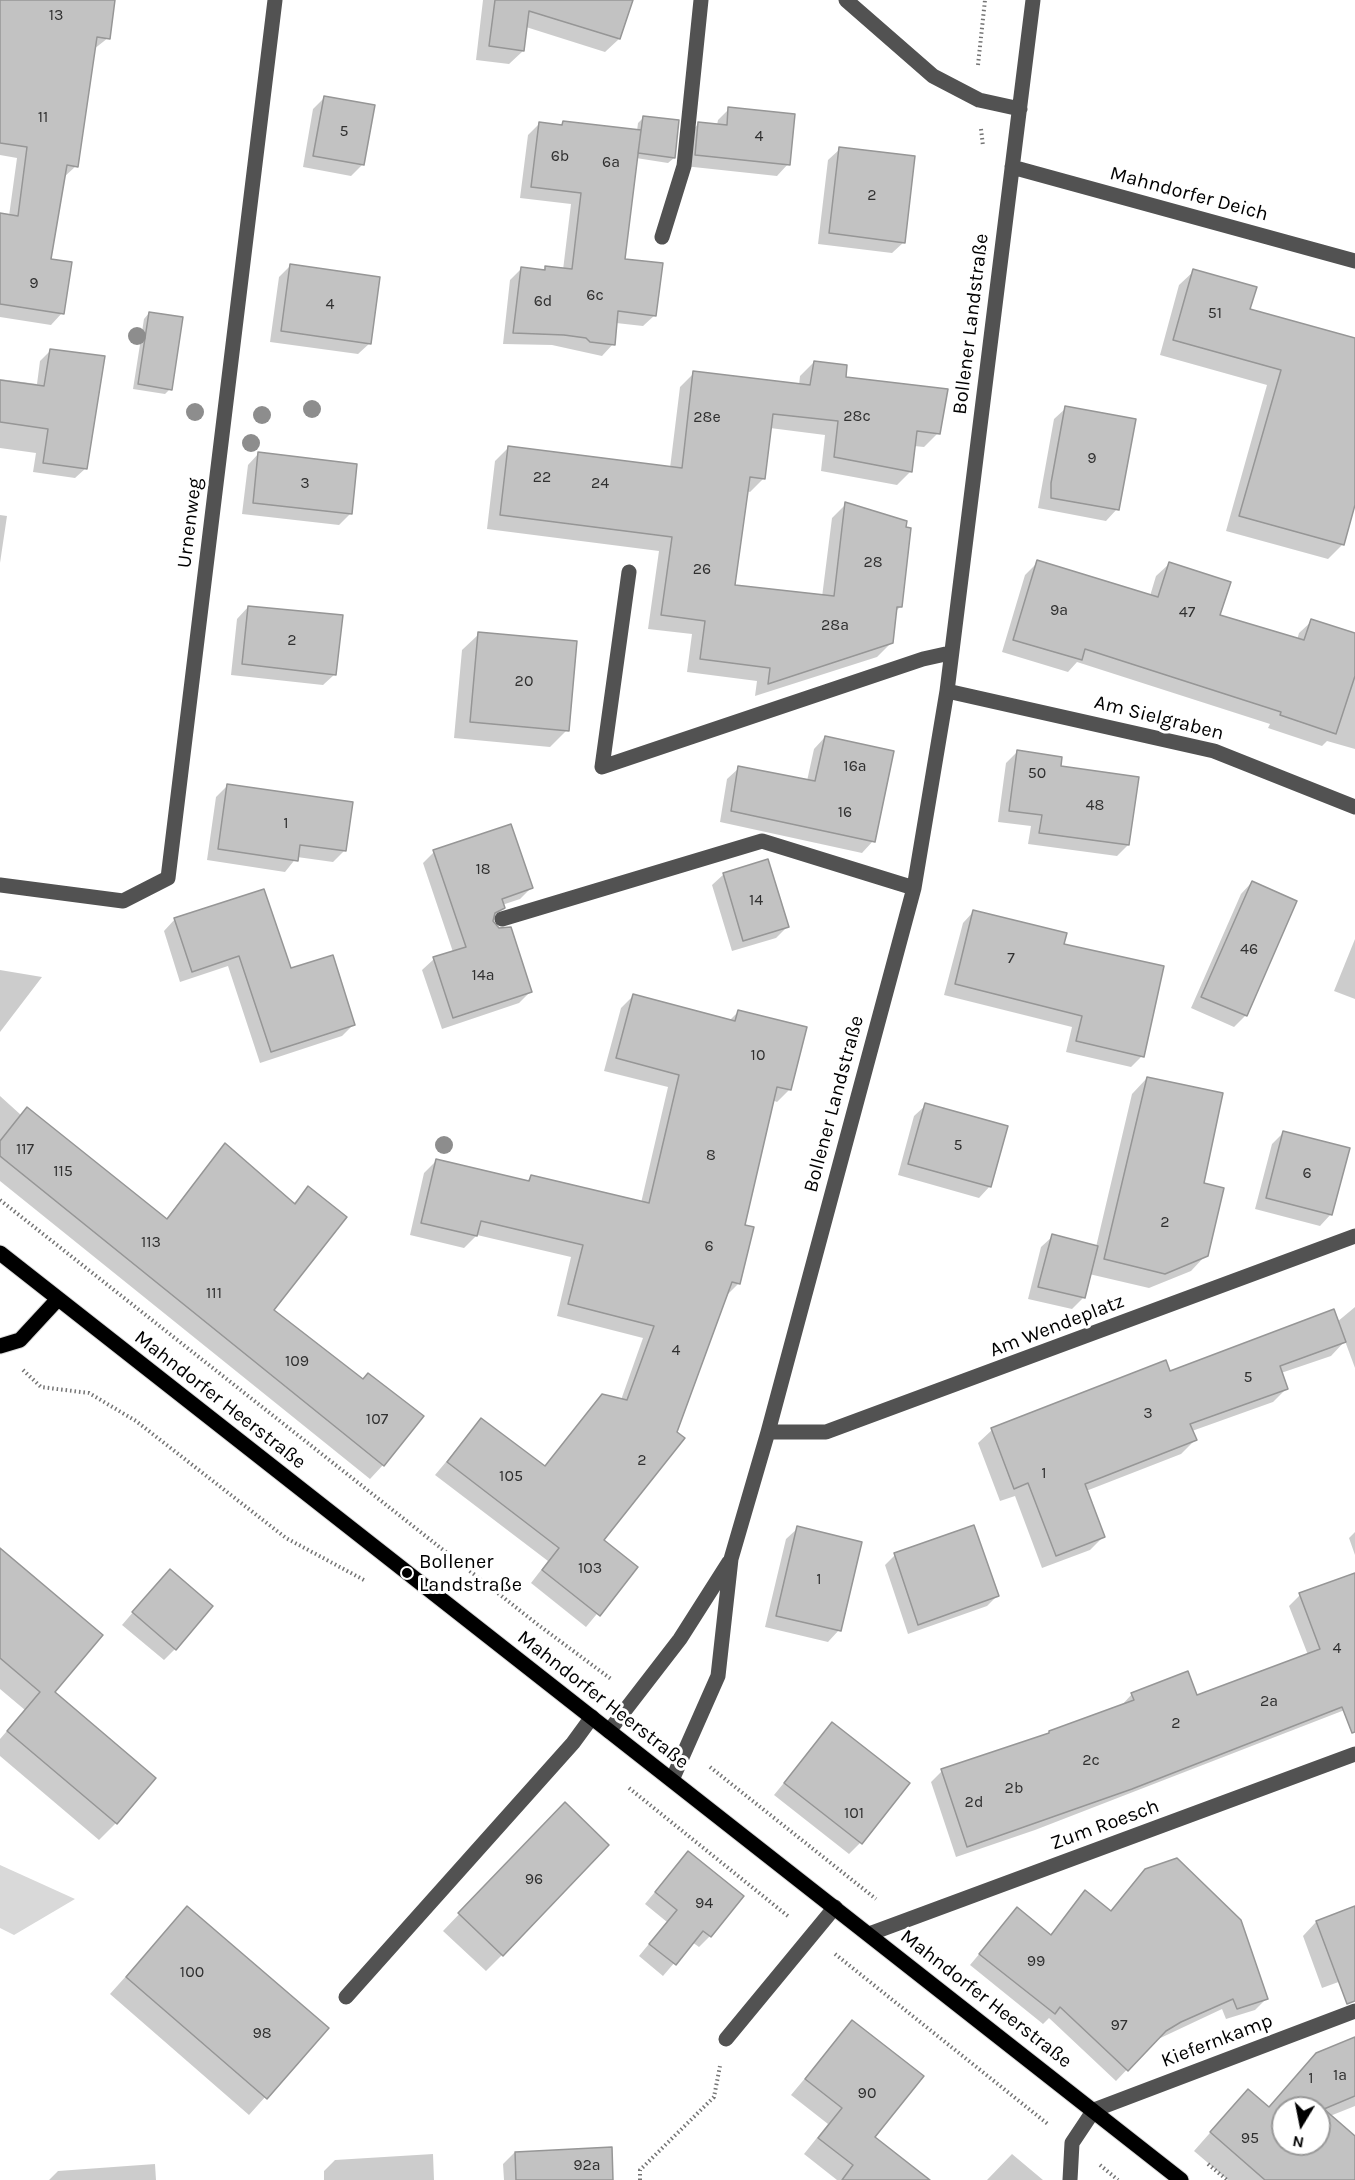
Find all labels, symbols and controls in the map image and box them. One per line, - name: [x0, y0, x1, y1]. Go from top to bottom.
- house number: 13: [49, 5, 63, 25]
- house number: 11: [38, 107, 48, 127]
- house number: 5: [339, 121, 349, 141]
- house number: 4: [755, 126, 763, 146]
- house number: 6b: [551, 146, 569, 166]
- house number: 6a: [602, 152, 620, 172]
- street label: Mahndorfer Deich: [1107, 161, 1271, 227]
- house number: 2: [867, 185, 877, 205]
- street label: Bollener Landstraße: [948, 232, 994, 416]
- house number: 9: [29, 273, 39, 293]
- house number: 6c: [586, 285, 604, 305]
- house number: 6d: [534, 291, 552, 311]
- house number: 4: [326, 294, 334, 314]
- house number: 51: [1208, 303, 1222, 323]
- house number: 28c: [843, 406, 871, 426]
- house number: 28e: [693, 407, 721, 427]
- house number: 9: [1087, 448, 1097, 468]
- house number: 22: [533, 467, 551, 487]
- house number: 3: [300, 473, 310, 493]
- house number: 24: [591, 473, 609, 493]
- street label: Urnenweg: [173, 477, 207, 569]
- house number: 28: [863, 552, 883, 572]
- house number: 26: [693, 559, 711, 579]
- house number: 9a: [1050, 600, 1068, 620]
- house number: 47: [1179, 602, 1195, 622]
- house number: 28a: [821, 615, 849, 635]
- house number: 2: [287, 630, 297, 650]
- house number: 20: [515, 671, 533, 691]
- street label: Am Sielgraben: [1092, 690, 1226, 746]
- house number: 16a: [843, 756, 867, 776]
- house number: 50: [1028, 763, 1046, 783]
- house number: 48: [1086, 795, 1104, 815]
- house number: 16: [838, 802, 852, 822]
- house number: 1: [283, 813, 289, 833]
- house number: 18: [475, 859, 491, 879]
- house number: 14: [749, 890, 763, 910]
- house number: 46: [1240, 939, 1258, 959]
- house number: 7: [1007, 948, 1015, 968]
- house number: 14a: [471, 965, 495, 985]
- street label: Bollener Landstraße: [799, 1013, 869, 1195]
- house number: 10: [751, 1045, 765, 1065]
- house number: 5: [953, 1135, 963, 1155]
- house number: 117: [16, 1139, 34, 1159]
- house number: 8: [706, 1145, 716, 1165]
- house number: 115: [53, 1161, 73, 1181]
- house number: 6: [1302, 1163, 1312, 1183]
- house number: 2: [1160, 1212, 1170, 1232]
- house number: 113: [141, 1232, 161, 1252]
- house number: 6: [704, 1236, 714, 1256]
- house number: 111: [206, 1283, 222, 1303]
- street label: Am Wendeplatz: [986, 1289, 1128, 1363]
- street label: Mahndorfer Heerstraße: [129, 1326, 311, 1474]
- house number: 4: [672, 1340, 680, 1360]
- house number: 109: [285, 1351, 309, 1371]
- house number: 5: [1243, 1367, 1253, 1387]
- house number: 3: [1143, 1403, 1153, 1423]
- house number: 107: [366, 1409, 388, 1429]
- house number: 2: [637, 1450, 647, 1470]
- house number: 1: [1041, 1463, 1047, 1483]
- house number: 105: [499, 1466, 523, 1486]
- place label: Bollener Landstraße: [419, 1550, 522, 1597]
- house number: 103: [578, 1558, 602, 1578]
- marker: Bollener Landstraße: [400, 1566, 414, 1580]
- house number: 1: [816, 1569, 822, 1589]
- street label: Mahndorfer Heerstraße: [512, 1626, 694, 1774]
- house number: 4: [1333, 1638, 1341, 1658]
- house number: 2a: [1260, 1691, 1278, 1711]
- house number: 2: [1171, 1713, 1181, 1733]
- house number: 2c: [1082, 1750, 1100, 1770]
- house number: 2b: [1005, 1778, 1023, 1798]
- house number: 2d: [965, 1792, 983, 1812]
- street label: Zum Roesch: [1047, 1794, 1163, 1856]
- house number: 101: [844, 1803, 864, 1823]
- house number: 96: [525, 1869, 543, 1889]
- house number: 94: [695, 1893, 713, 1913]
- street label: Mahndorfer Heerstraße: [895, 1925, 1077, 2073]
- house number: 99: [1027, 1951, 1045, 1971]
- house number: 100: [180, 1962, 204, 1982]
- street label: Kiefernkamp: [1158, 2009, 1276, 2073]
- house number: 97: [1111, 2015, 1127, 2035]
- house number: 98: [252, 2023, 272, 2043]
- house number: 1a: [1333, 2065, 1347, 2085]
- house number: 1: [1308, 2068, 1314, 2088]
- house number: 90: [858, 2083, 876, 2103]
- north arrow: [1271, 2096, 1331, 2156]
- house number: 95: [1241, 2128, 1259, 2148]
- text: N: [1291, 2132, 1305, 2153]
- house number: 92a: [573, 2155, 601, 2175]

